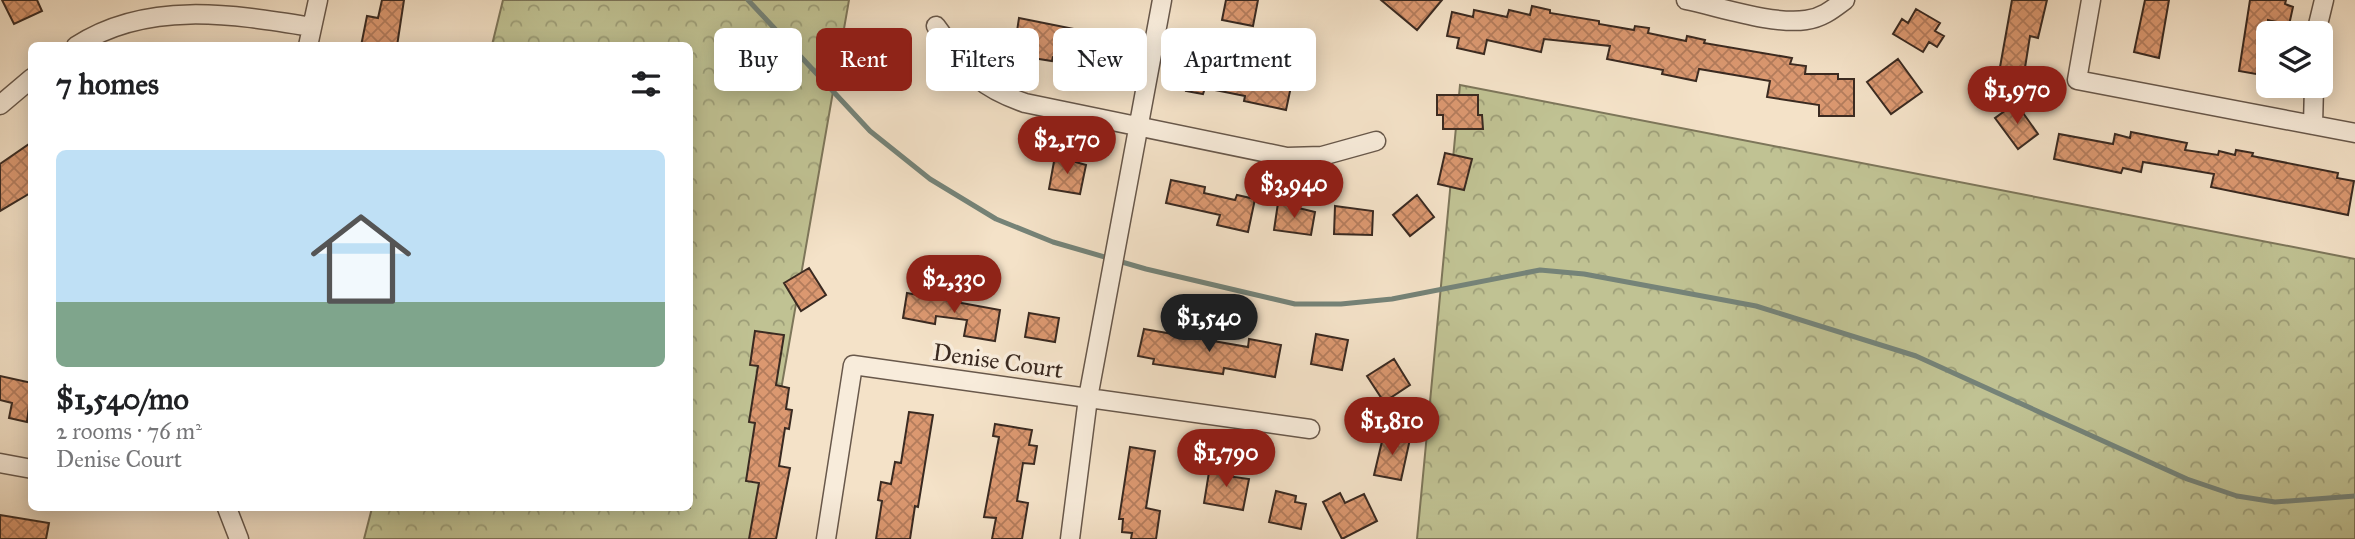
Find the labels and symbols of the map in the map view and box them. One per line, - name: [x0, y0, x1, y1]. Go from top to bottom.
- pin: $1,970: [1960, 66, 2074, 126]
- pin: $2,170: [1010, 116, 1124, 176]
- pin: $3,940: [1237, 160, 1351, 220]
- pin: $2,330: [897, 256, 1011, 315]
- pin: $1,540: [1152, 294, 1266, 354]
- street label: Denise Court: [931, 337, 1066, 385]
- pin: $1,810: [1335, 398, 1449, 457]
- pin: $1,790: [1169, 430, 1283, 489]

